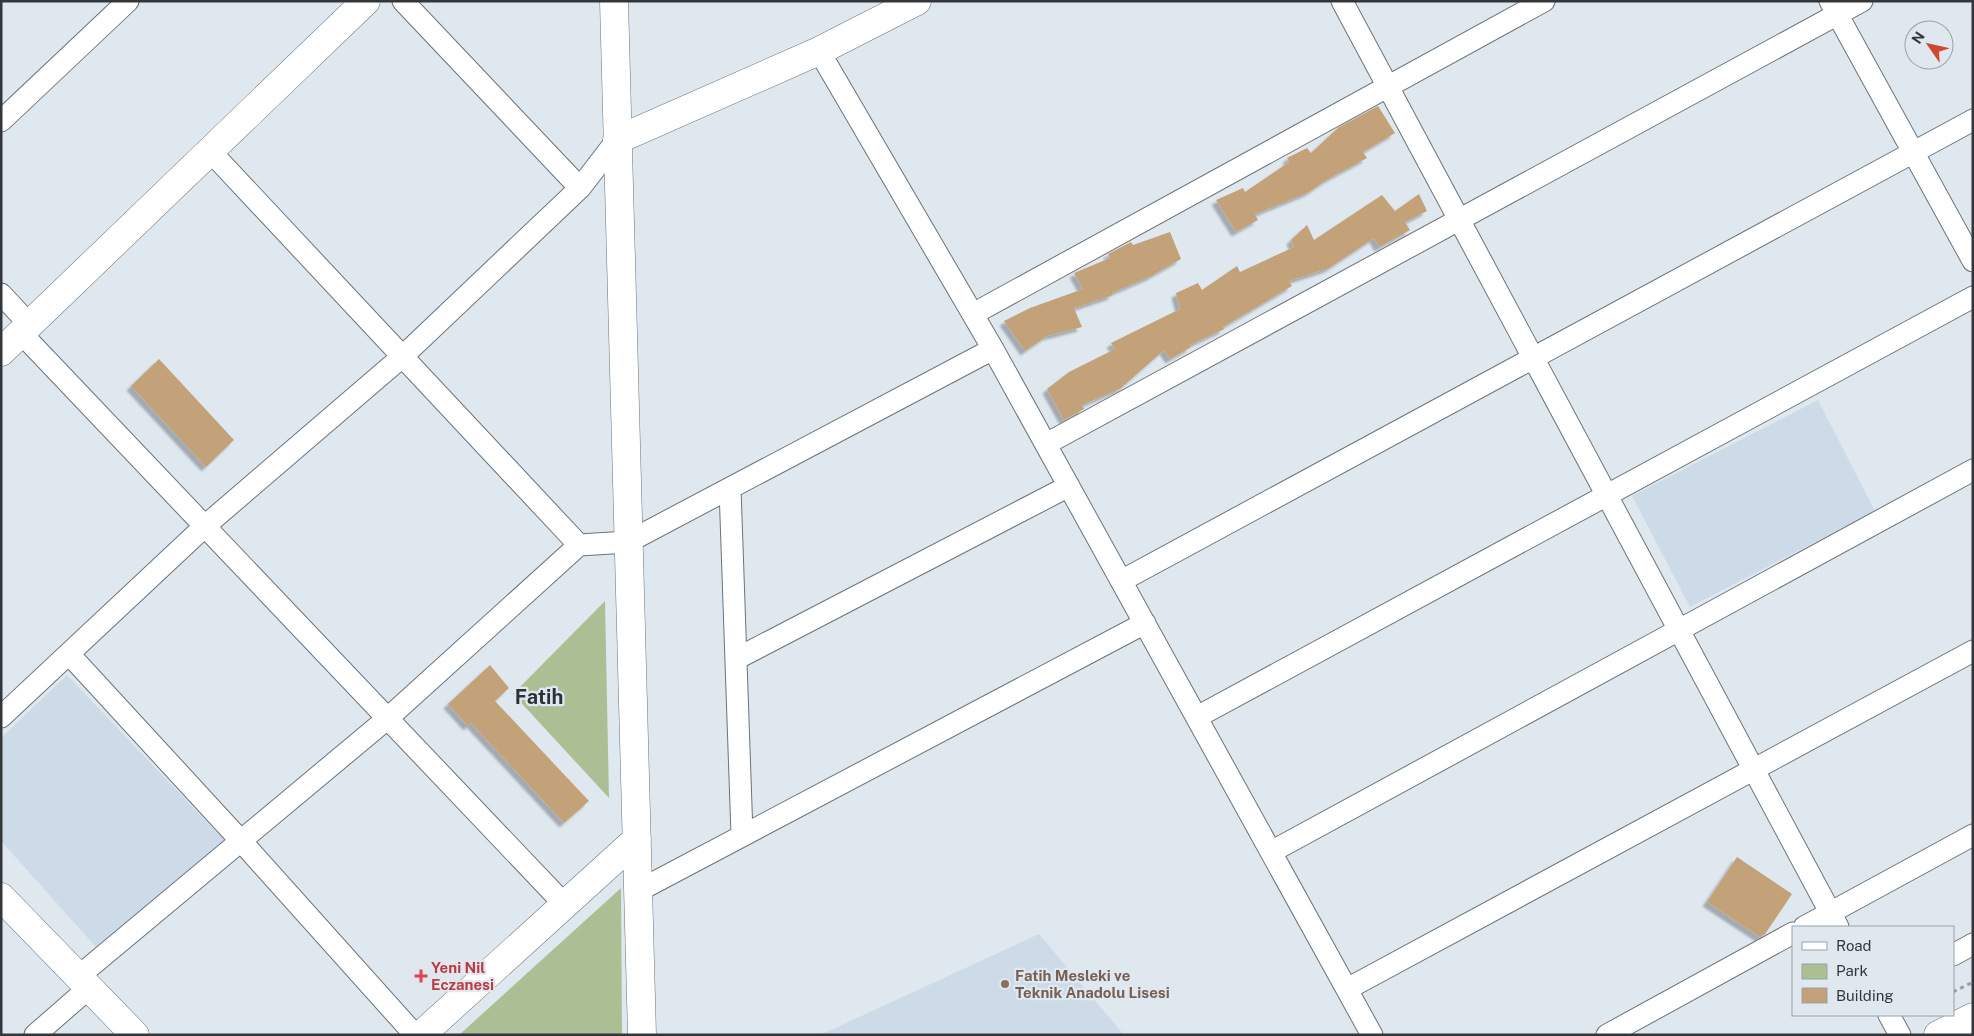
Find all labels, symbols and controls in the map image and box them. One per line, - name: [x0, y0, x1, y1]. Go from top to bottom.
- north arrow: [1904, 20, 1954, 70]
- text: N: [1909, 29, 1928, 47]
- district label: Fatih: [515, 685, 563, 709]
- legend: [1792, 926, 1954, 1016]
- text: Road: [1836, 937, 1872, 954]
- place label: Yeni Nil Eczanesi: [431, 959, 494, 993]
- text: Park: [1836, 962, 1868, 979]
- place label: Fatih Mesleki ve Teknik Anadolu Lisesi: [1015, 967, 1170, 1001]
- marker: Yeni Nil Eczanesi: [415, 970, 427, 982]
- marker: Fatih Mesleki ve Teknik Anadolu Lisesi: [999, 978, 1011, 990]
- text: Building: [1836, 987, 1894, 1004]

